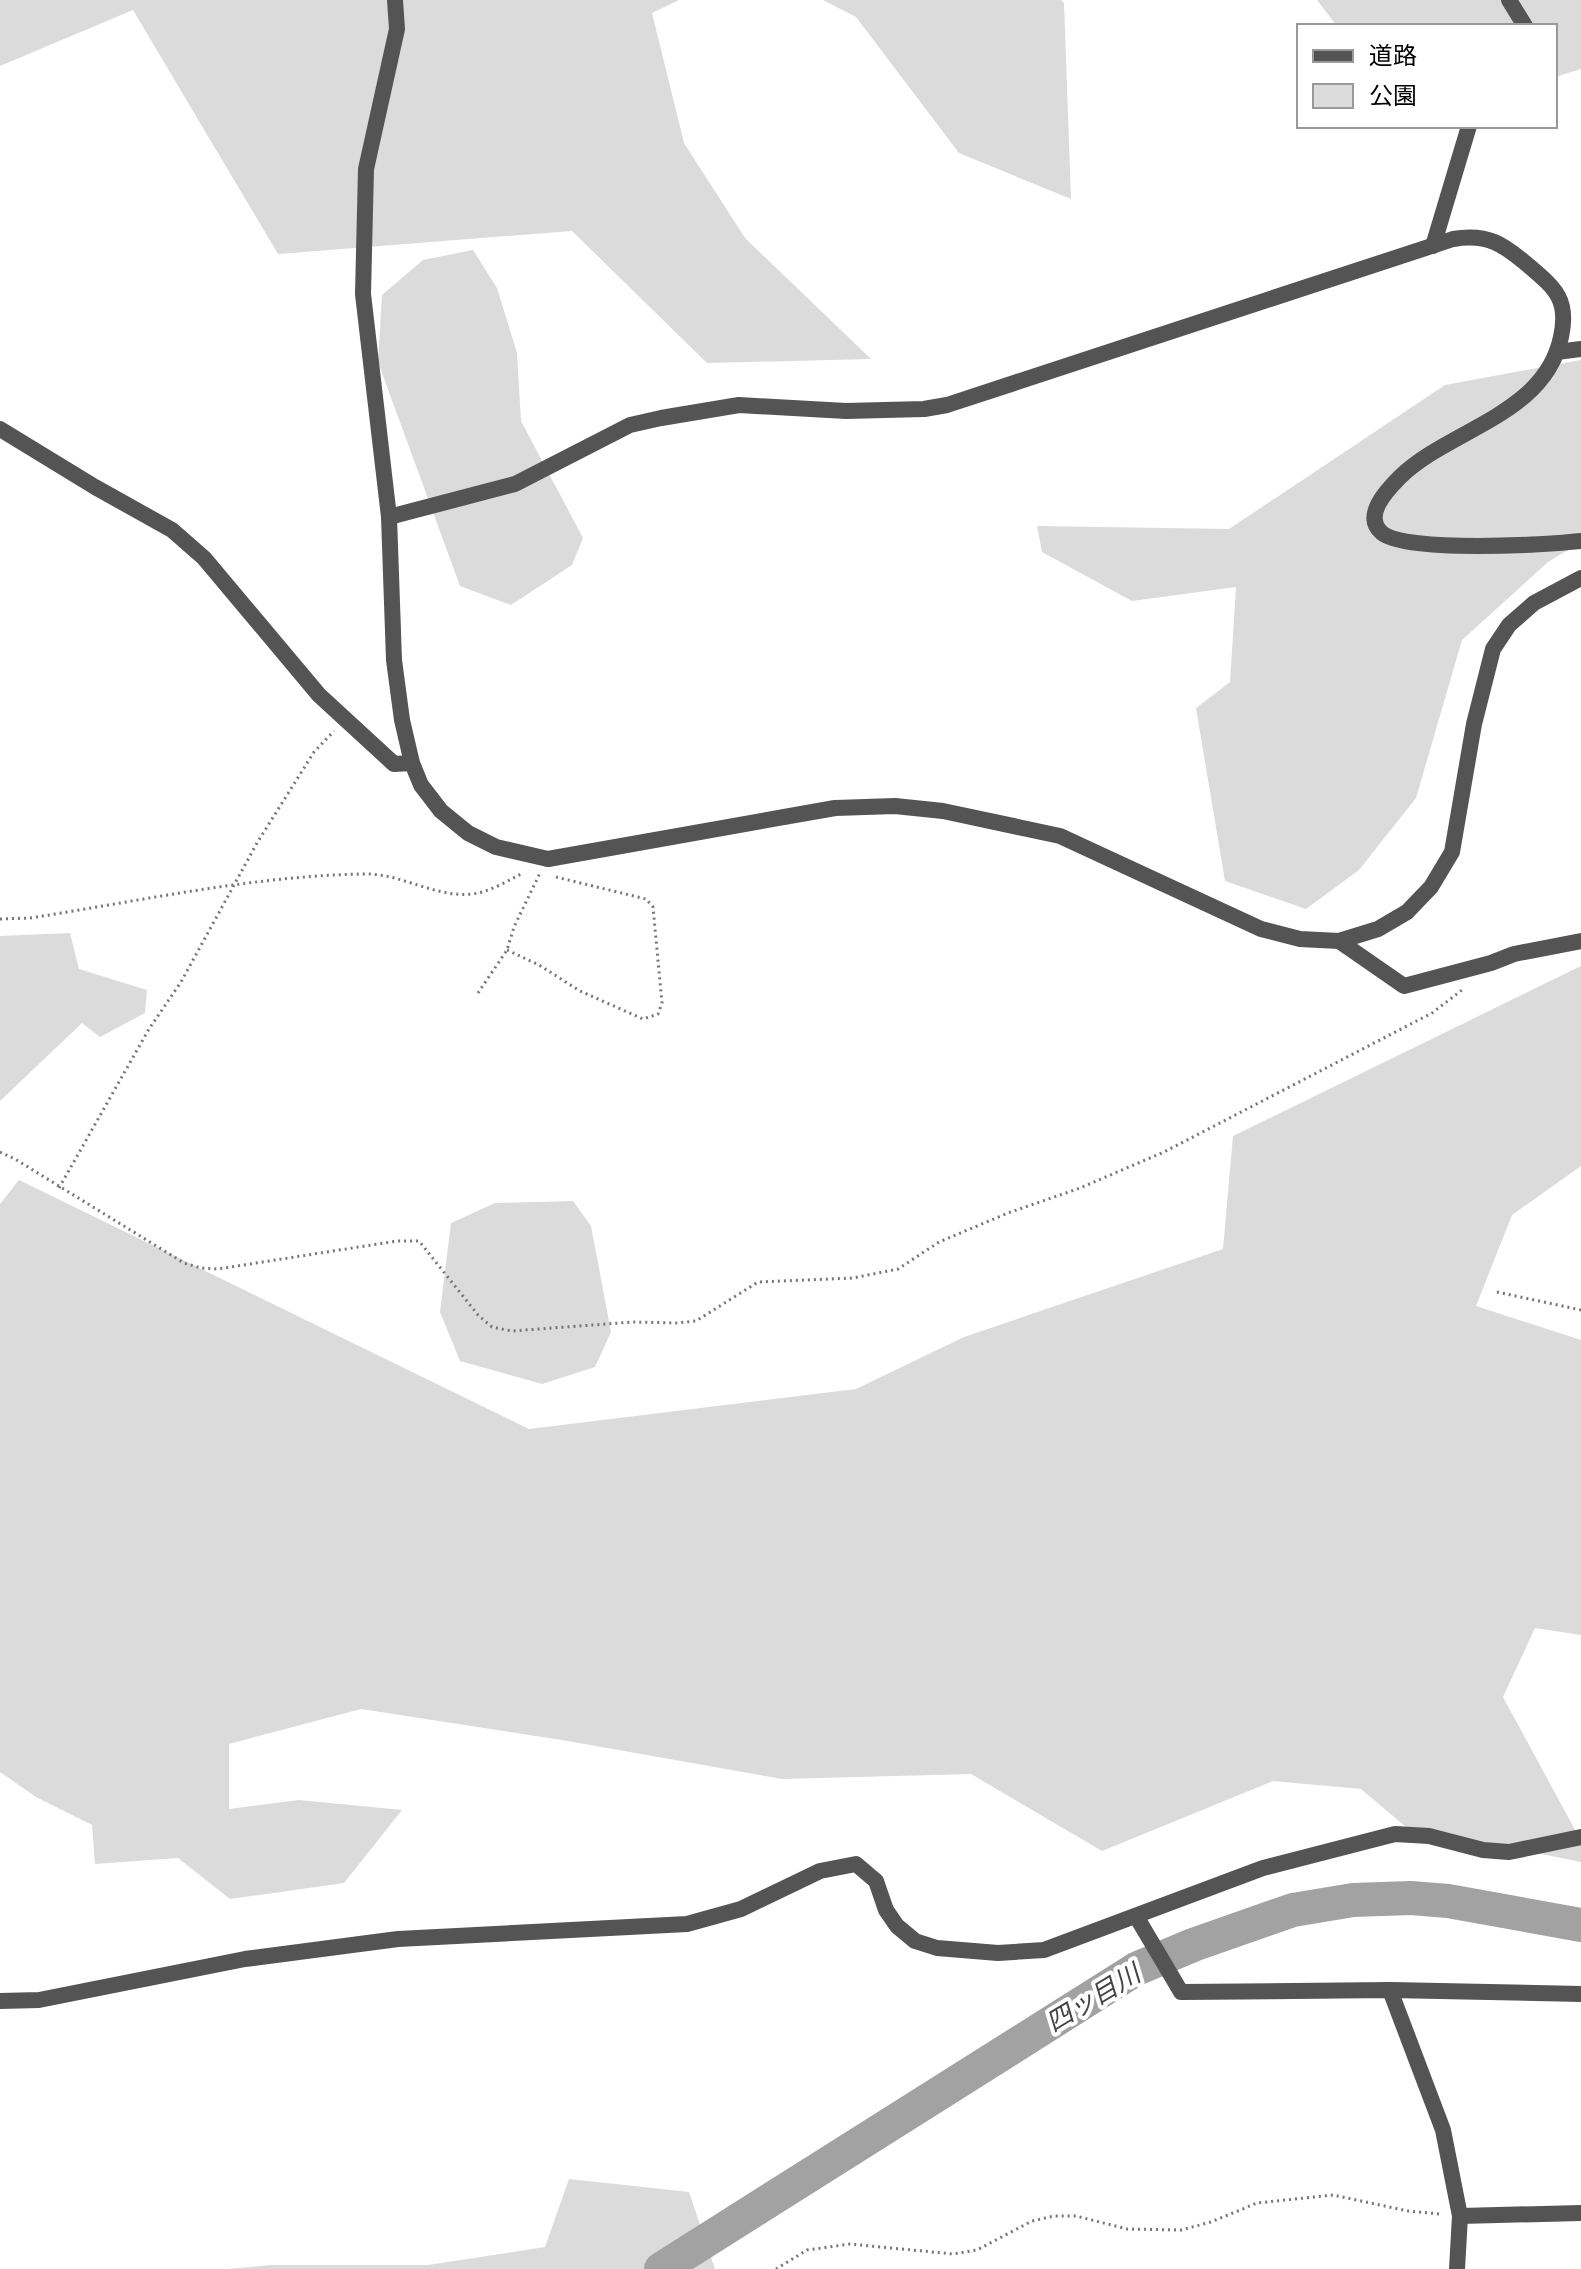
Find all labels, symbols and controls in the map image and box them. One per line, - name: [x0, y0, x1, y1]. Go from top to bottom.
- legend: [1297, 24, 1557, 128]
- text: 道路: [1369, 39, 1417, 71]
- text: 公園: [1369, 79, 1417, 111]
- water label: 四ッ目川: [1039, 1954, 1149, 2039]

